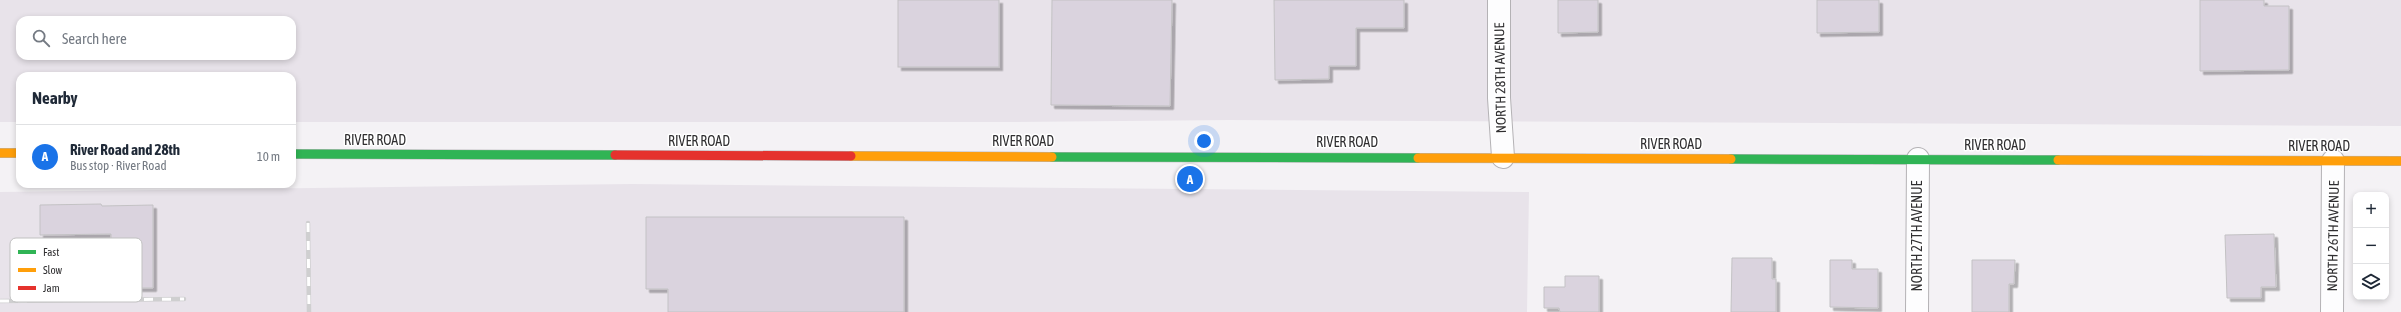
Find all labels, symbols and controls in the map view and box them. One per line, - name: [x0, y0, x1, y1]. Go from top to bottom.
- search box: [16, 16, 296, 60]
- street label: NORTH 28TH AVENUE: [1491, 22, 1509, 134]
- icon: search: [30, 27, 52, 49]
- text: Search here: [62, 30, 127, 47]
- text: Nearby: [32, 88, 78, 108]
- your location: [1194, 131, 1214, 151]
- street label: RIVER ROAD: [344, 132, 406, 148]
- street label: RIVER ROAD: [668, 133, 730, 149]
- street label: RIVER ROAD: [992, 133, 1054, 149]
- street label: RIVER ROAD: [1316, 134, 1378, 150]
- street label: RIVER ROAD: [1640, 136, 1702, 152]
- street label: RIVER ROAD: [1964, 137, 2026, 153]
- street label: RIVER ROAD: [2288, 138, 2350, 154]
- text: River Road and 28th: [70, 141, 180, 158]
- text: A: [42, 149, 48, 164]
- text: 10 m: [257, 149, 280, 164]
- text: Bus stop · River Road: [70, 158, 167, 173]
- pin: A: [1177, 164, 1203, 194]
- street label: NORTH 26TH AVENUE: [2324, 180, 2342, 292]
- street label: NORTH 27TH AVENUE: [1909, 181, 1925, 291]
- map controls: [2353, 192, 2389, 300]
- button: +: [2353, 192, 2389, 228]
- button: −: [2353, 228, 2389, 264]
- legend: [10, 238, 142, 302]
- text: Fast: [43, 246, 59, 258]
- text: Slow: [43, 264, 62, 276]
- button: layers: [2353, 264, 2389, 300]
- text: Jam: [43, 282, 60, 294]

